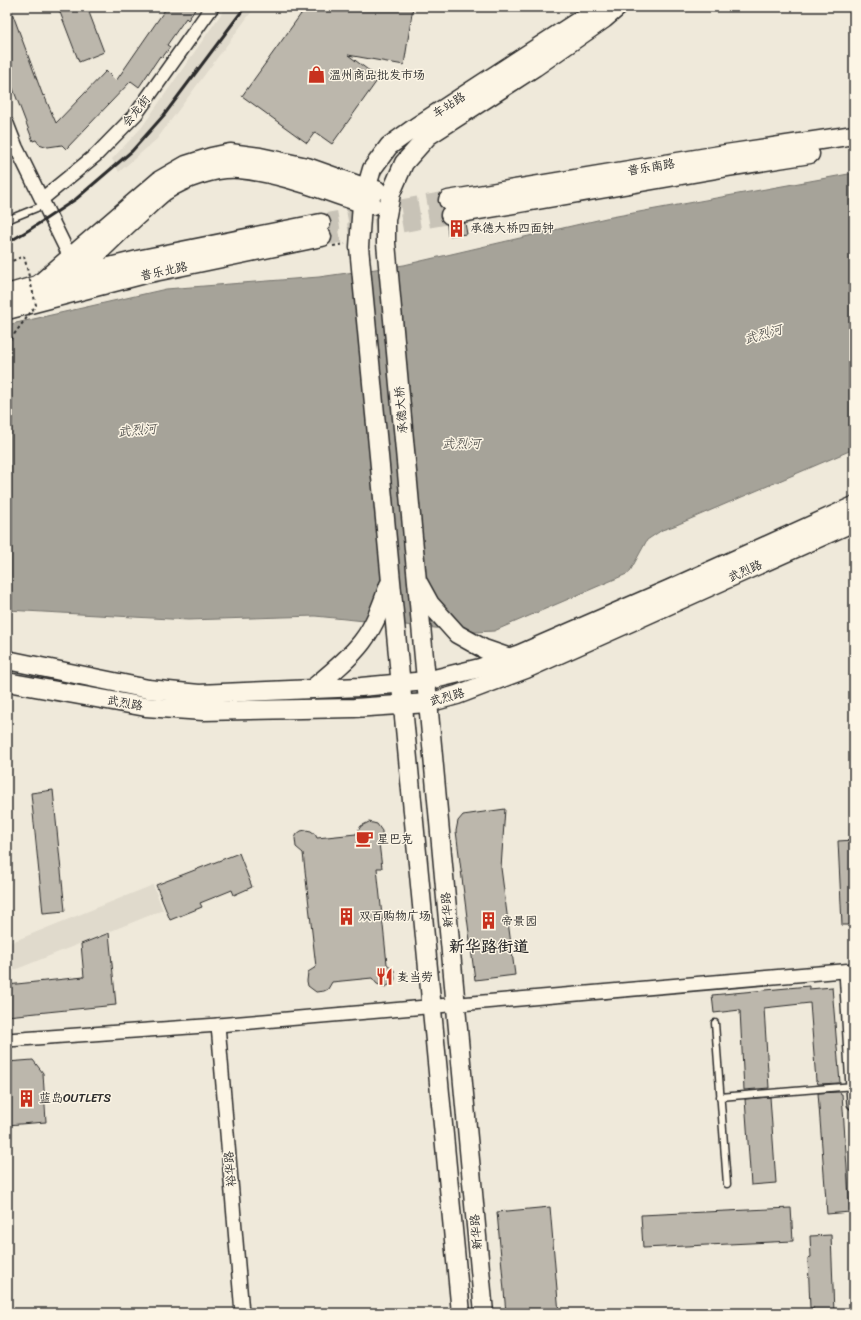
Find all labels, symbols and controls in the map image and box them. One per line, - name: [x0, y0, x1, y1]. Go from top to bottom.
- place label: 温州商品批发市场: [329, 64, 425, 86]
- shop icon: 温州商品批发市场: [306, 65, 326, 85]
- street label: 车站路: [428, 86, 470, 124]
- street label: 会龙街: [116, 90, 156, 132]
- street label: 普乐南路: [626, 152, 676, 182]
- place label: 承德大桥四面钟: [470, 217, 554, 239]
- building icon: 承德大桥四面钟: [447, 218, 467, 238]
- street label: 普乐北路: [138, 255, 190, 287]
- water label: 武烈河: [741, 317, 787, 350]
- street label: 承德大桥: [388, 384, 414, 435]
- water label: 武烈河: [117, 417, 159, 443]
- water label: 武烈河: [441, 432, 482, 455]
- street label: 武烈路: [724, 554, 766, 588]
- street label: 武烈路: [427, 682, 467, 712]
- street label: 武烈路: [105, 689, 145, 717]
- place label: 星巴克: [377, 828, 413, 850]
- cafe icon: 星巴克: [354, 829, 374, 849]
- street label: 新华路: [434, 891, 460, 929]
- place label: 双百购物广场: [359, 905, 431, 927]
- building icon: 双百购物广场: [336, 906, 356, 926]
- place label: 帝景园: [501, 910, 537, 932]
- building icon: 帝景园: [478, 911, 498, 931]
- district label: 新华路街道: [449, 932, 529, 961]
- place label: 麦当劳: [397, 966, 433, 988]
- restaurant icon: 麦当劳: [374, 967, 394, 987]
- place label: 蓝岛OUTLETS: [39, 1087, 111, 1109]
- building icon: 蓝岛OUTLETS: [16, 1088, 36, 1108]
- street label: 裕华路: [217, 1150, 243, 1188]
- street label: 新华路: [463, 1213, 489, 1251]

